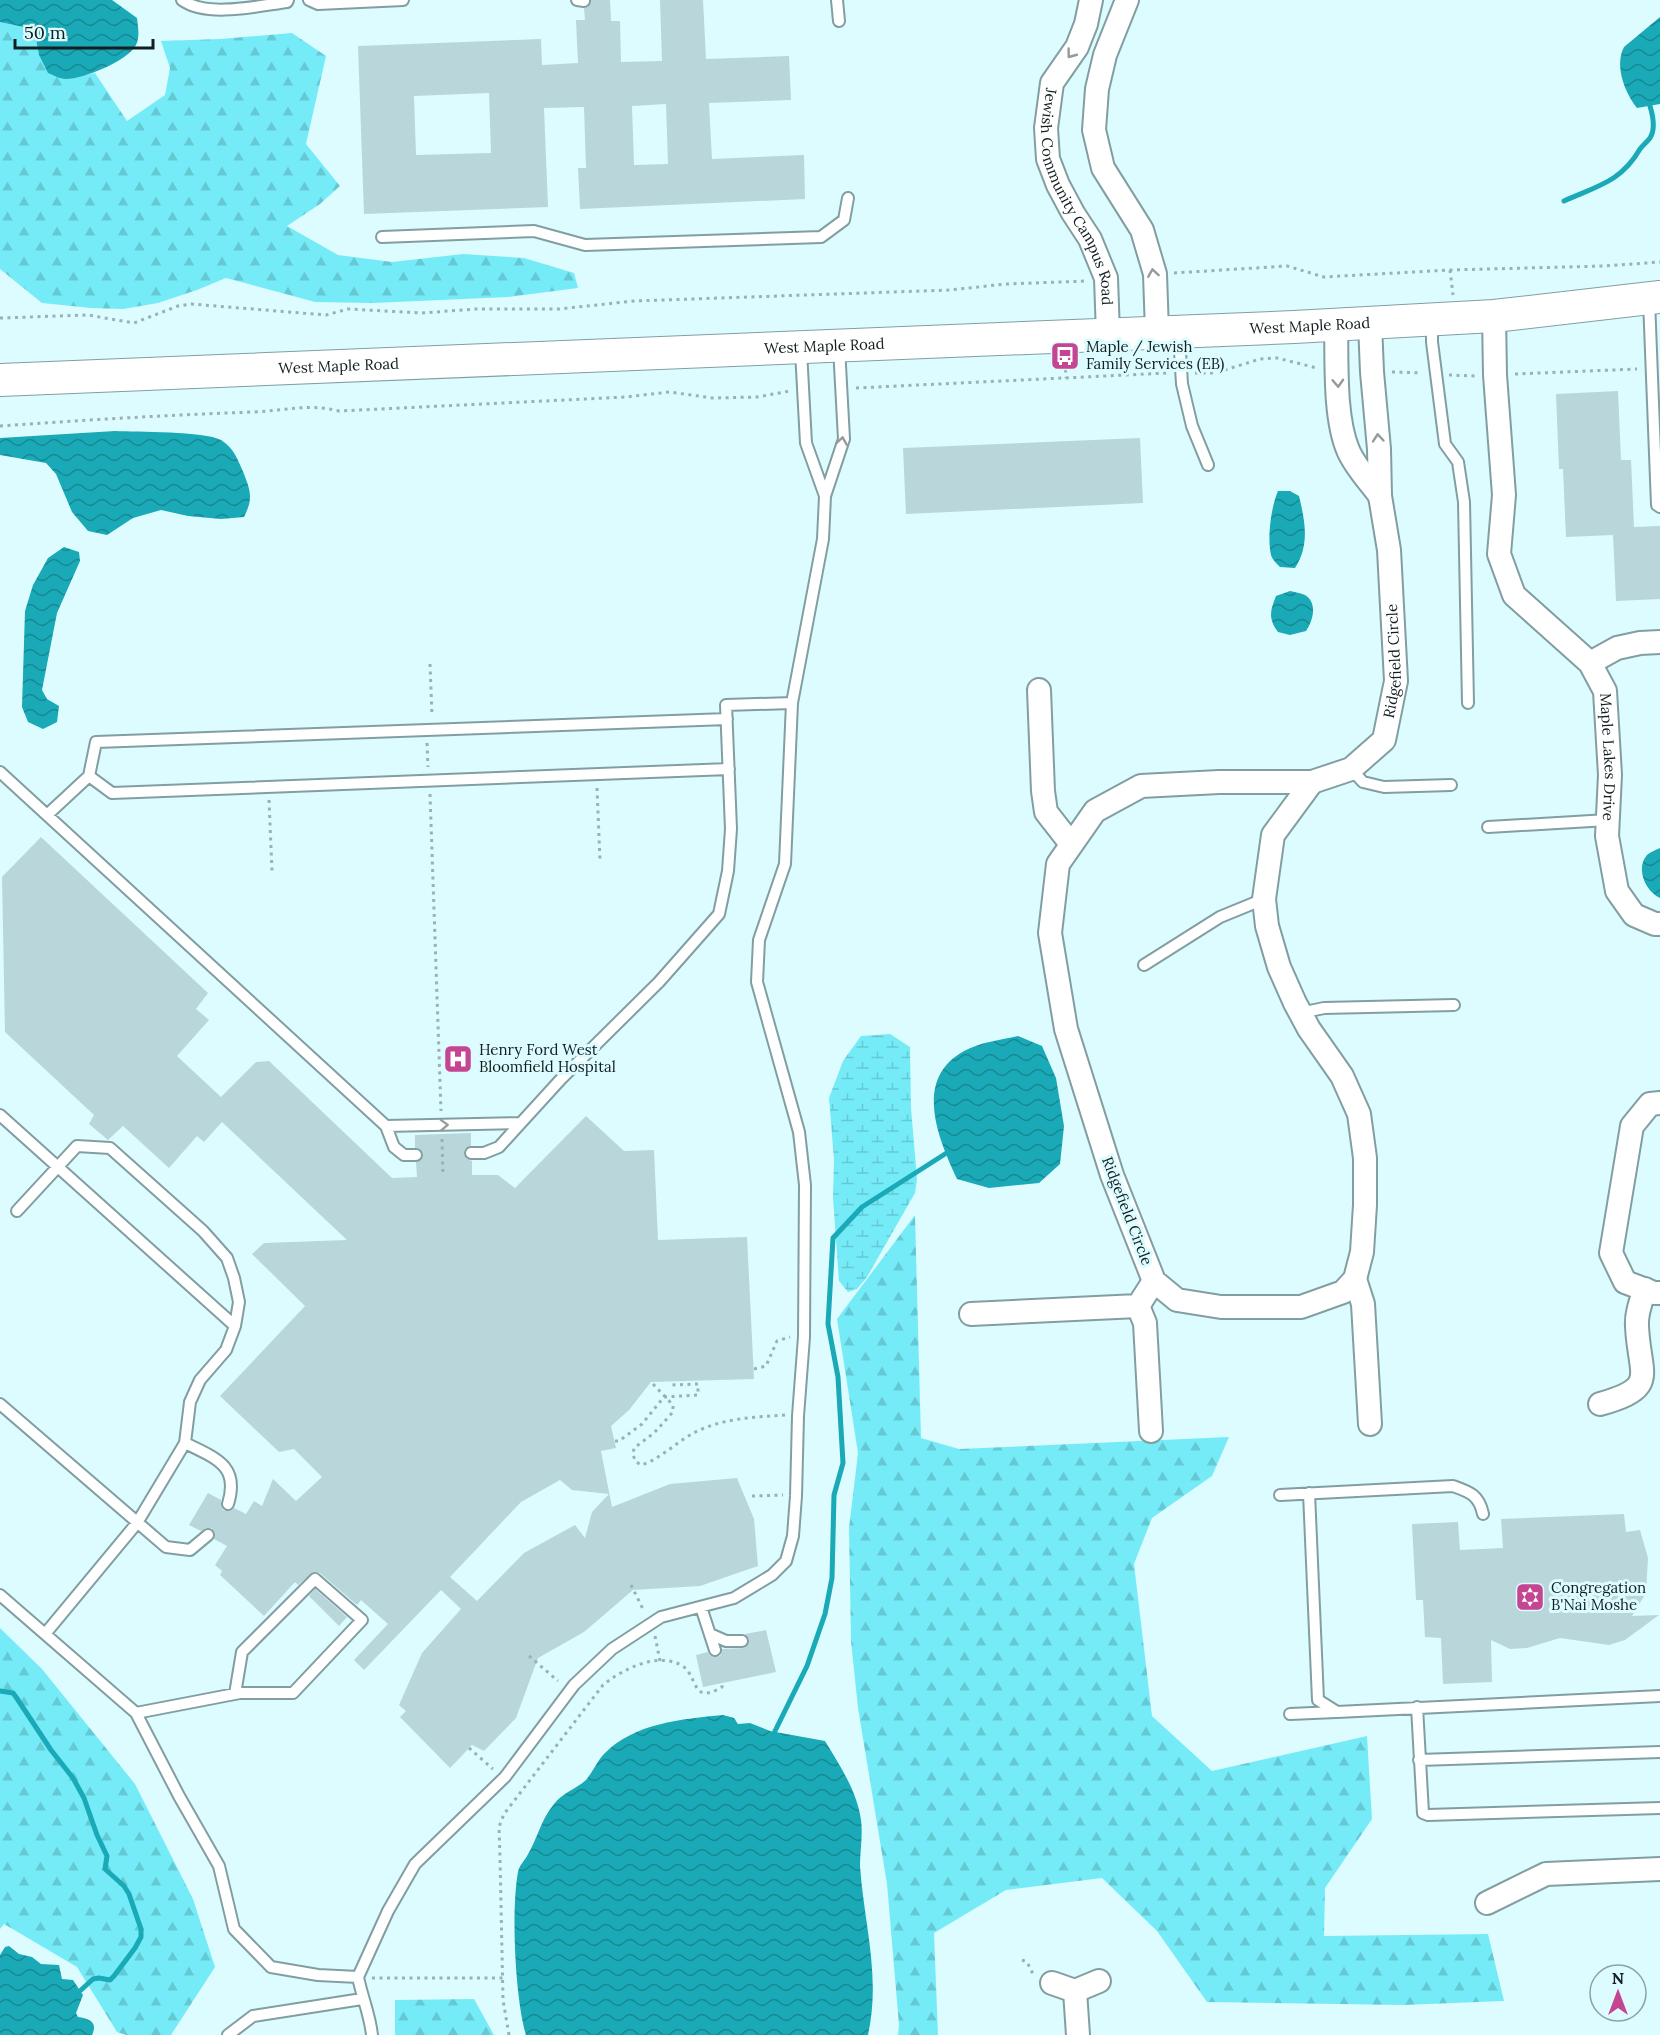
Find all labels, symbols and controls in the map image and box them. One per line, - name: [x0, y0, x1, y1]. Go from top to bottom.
- scale bar: [15, 12, 153, 50]
- text: 50 m: [24, 21, 66, 44]
- one-way arrow: [1067, 47, 1078, 58]
- street label: Jewish Community Campus Road: [1037, 86, 1117, 306]
- one-way arrow: [1148, 269, 1160, 278]
- street label: West Maple Road: [1249, 313, 1371, 338]
- street label: West Maple Road: [764, 334, 885, 358]
- place label: Maple / Jewish Family Services (EB): [1086, 337, 1225, 374]
- bus stop icon: Maple / Jewish Family Services (EB): [1049, 340, 1081, 372]
- street label: West Maple Road: [278, 354, 399, 378]
- one-way arrow: [1332, 379, 1345, 388]
- one-way arrow: [1372, 433, 1385, 443]
- one-way arrow: [835, 436, 847, 445]
- street label: Ridgefield Circle: [1379, 603, 1405, 720]
- street label: Maple Lakes Drive: [1596, 692, 1620, 821]
- place label: Henry Ford West Bloomfield Hospital: [479, 1040, 616, 1076]
- hospital icon: Henry Ford West Bloomfield Hospital: [442, 1043, 474, 1075]
- one-way arrow: [440, 1118, 449, 1131]
- street label: Ridgefield Circle: [1098, 1154, 1157, 1268]
- place label: Congregation B'Nai Moshe: [1551, 1578, 1646, 1614]
- synagogue icon: Congregation B'Nai Moshe: [1514, 1581, 1546, 1613]
- north arrow: [1588, 1963, 1648, 2023]
- text: N: [1612, 1968, 1624, 1988]

